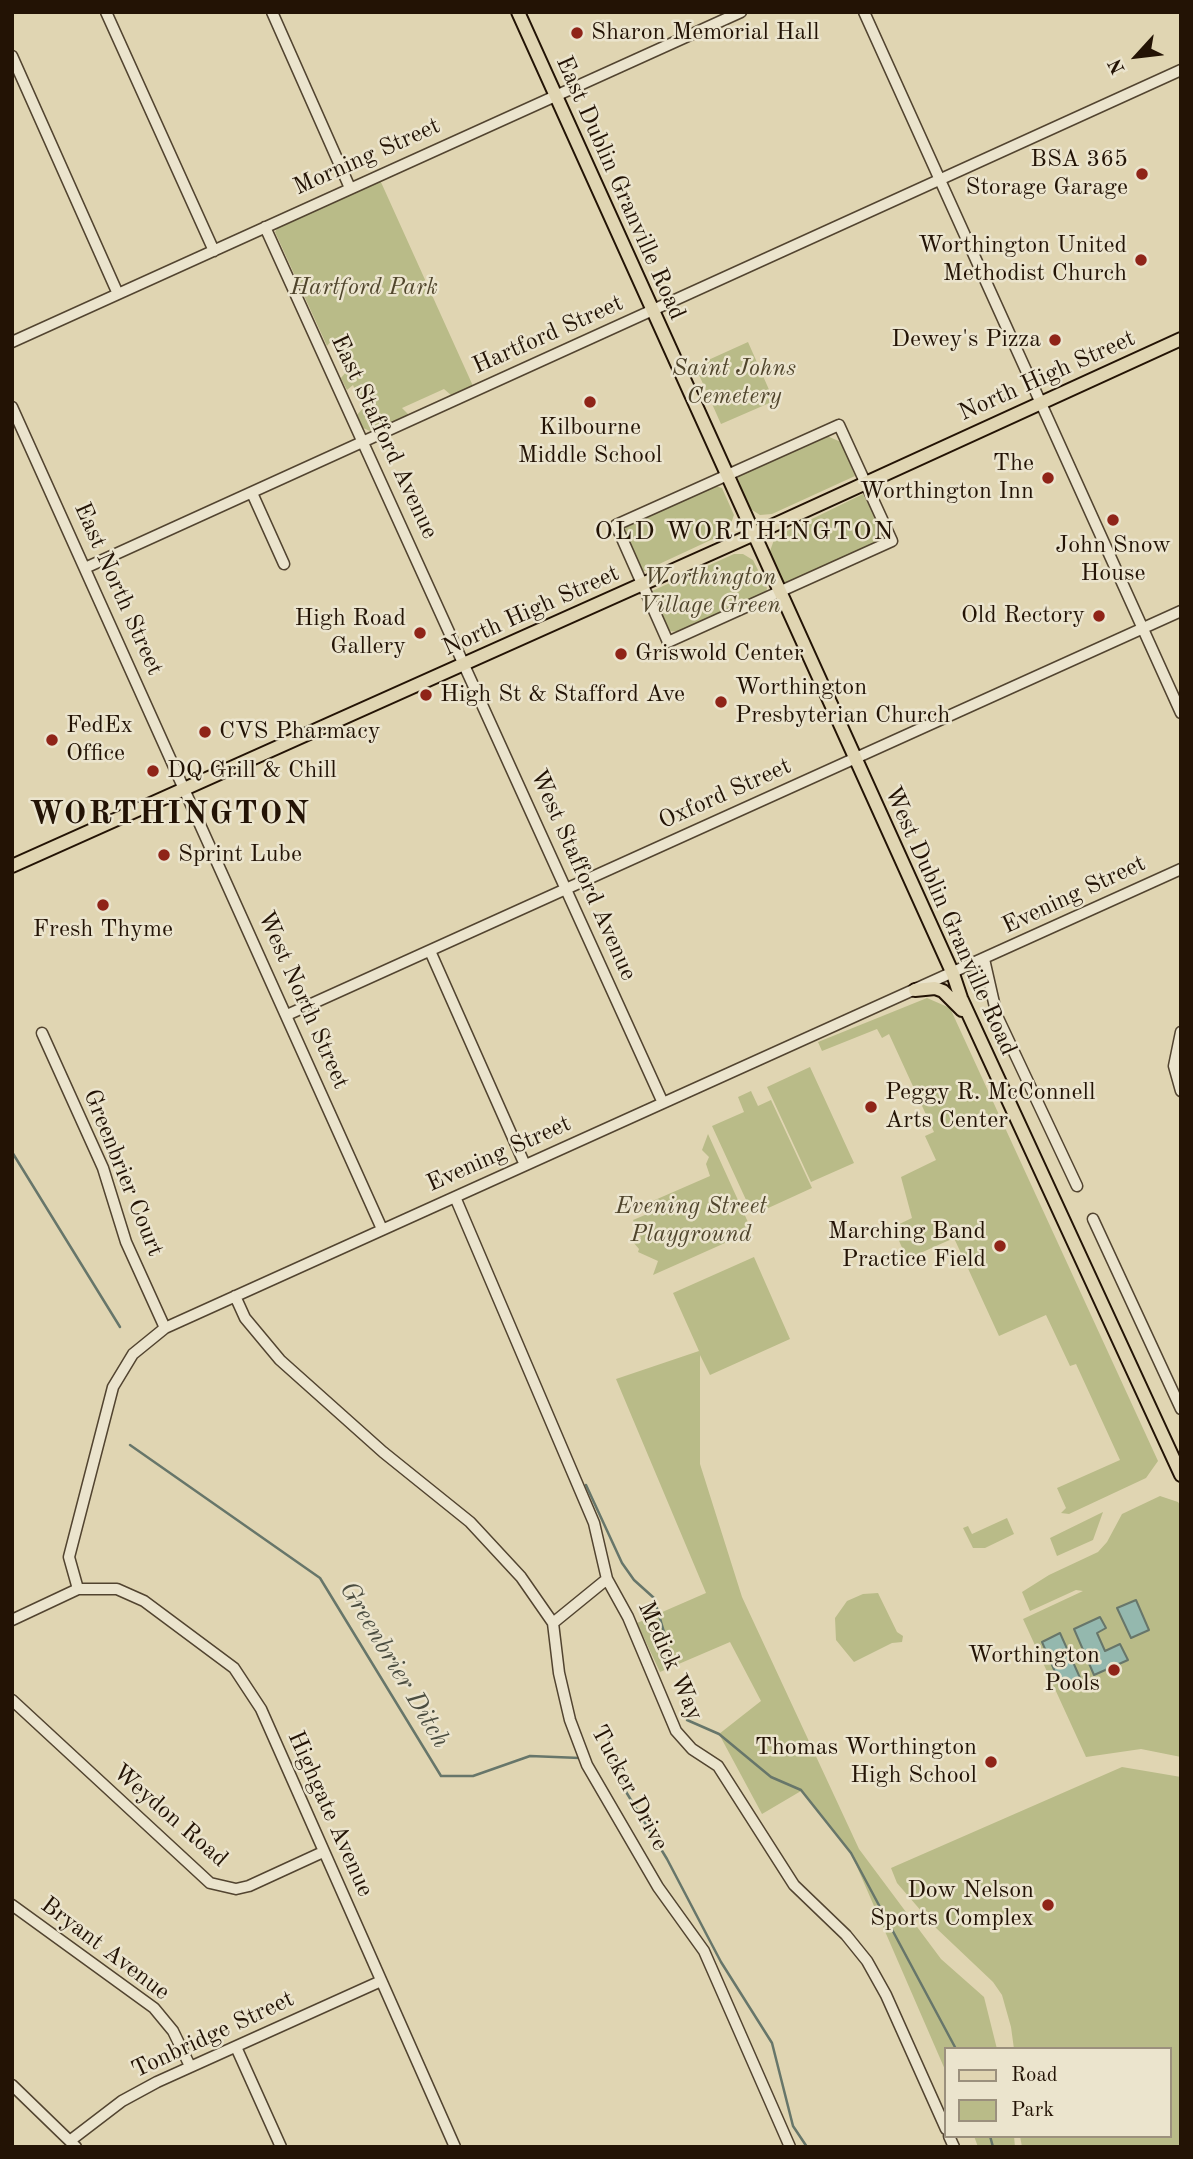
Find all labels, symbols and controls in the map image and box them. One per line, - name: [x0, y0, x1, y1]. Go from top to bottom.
- place label: Sharon Memorial Hall: [591, 19, 819, 47]
- north arrow: [1102, 21, 1172, 91]
- marker: Sharon Memorial Hall: [569, 25, 585, 41]
- street label: East Dublin Granville Road: [549, 52, 691, 324]
- text: N: [1106, 55, 1130, 77]
- street label: Morning Street: [289, 112, 445, 202]
- place label: BSA 365 Storage Garage: [966, 146, 1128, 202]
- marker: BSA 365 Storage Garage: [1134, 166, 1150, 182]
- place label: Worthington United Methodist Church: [918, 232, 1127, 288]
- marker: Worthington United Methodist Church: [1133, 252, 1149, 268]
- park label: Hartford Park: [290, 274, 438, 302]
- street label: Hartford Street: [468, 289, 628, 381]
- street label: North High Street: [954, 324, 1140, 428]
- place label: Dewey's Pizza: [891, 326, 1041, 354]
- street label: East Stafford Avenue: [324, 330, 444, 544]
- marker: Dewey's Pizza: [1047, 332, 1063, 348]
- park label: Saint Johns Cemetery: [672, 355, 796, 411]
- marker: Kilbourne Middle School: [582, 394, 598, 410]
- place label: Kilbourne Middle School: [518, 414, 662, 470]
- place label: The Worthington Inn: [860, 450, 1034, 506]
- marker: The Worthington Inn: [1040, 470, 1056, 486]
- street label: East North Street: [67, 498, 169, 680]
- marker: John Snow House: [1105, 512, 1121, 528]
- district label: OLD WORTHINGTON: [596, 516, 894, 548]
- place label: John Snow House: [1055, 532, 1171, 588]
- street label: North High Street: [438, 559, 624, 663]
- park label: Worthington Village Green: [639, 564, 781, 620]
- place label: Old Rectory: [961, 602, 1085, 630]
- place label: High Road Gallery: [294, 605, 406, 661]
- marker: Old Rectory: [1091, 608, 1107, 624]
- marker: High Road Gallery: [412, 625, 428, 641]
- place label: Griswold Center: [635, 640, 803, 668]
- marker: Griswold Center: [613, 646, 629, 662]
- place label: Worthington Presbyterian Church: [735, 674, 950, 730]
- place label: High St & Stafford Ave: [440, 681, 685, 709]
- marker: High St & Stafford Ave: [418, 687, 434, 703]
- marker: Worthington Presbyterian Church: [713, 694, 729, 710]
- place label: FedEx Office: [66, 712, 133, 768]
- place label: CVS Pharmacy: [219, 718, 380, 746]
- marker: CVS Pharmacy: [197, 724, 213, 740]
- marker: FedEx Office: [44, 732, 60, 748]
- street label: Oxford Street: [654, 752, 796, 836]
- place label: DQ Grill & Chill: [167, 757, 337, 785]
- marker: DQ Grill & Chill: [145, 763, 161, 779]
- street label: West Stafford Avenue: [523, 765, 643, 985]
- street label: West Dublin Granville Road: [878, 782, 1022, 1060]
- district label: WORTHINGTON: [31, 796, 309, 834]
- place label: Sprint Lube: [178, 841, 302, 869]
- marker: Sprint Lube: [156, 847, 172, 863]
- street label: Evening Street: [998, 849, 1150, 941]
- marker: Fresh Thyme: [95, 897, 111, 913]
- street label: West North Street: [251, 906, 355, 1094]
- place label: Fresh Thyme: [33, 916, 173, 944]
- place label: Peggy R. McConnell Arts Center: [885, 1079, 1096, 1135]
- street label: Greenbrier Court: [76, 1085, 170, 1261]
- marker: Peggy R. McConnell Arts Center: [863, 1099, 879, 1115]
- street label: Evening Street: [422, 1109, 576, 1199]
- park label: Evening Street Playground: [615, 1193, 767, 1249]
- place label: Marching Band Practice Field: [828, 1218, 986, 1274]
- marker: Marching Band Practice Field: [992, 1238, 1008, 1254]
- water label: Greenbrier Ditch: [332, 1576, 456, 1754]
- street label: Medick Way: [631, 1597, 709, 1725]
- place label: Worthington Pools: [968, 1642, 1100, 1698]
- marker: Worthington Pools: [1106, 1662, 1122, 1678]
- street label: Tucker Drive: [584, 1720, 674, 1856]
- street label: Highgate Avenue: [281, 1727, 379, 1901]
- place label: Thomas Worthington High School: [755, 1734, 977, 1790]
- marker: Thomas Worthington High School: [983, 1754, 999, 1770]
- street label: Weydon Road: [106, 1758, 234, 1874]
- place label: Dow Nelson Sports Complex: [870, 1877, 1034, 1933]
- street label: Bryant Avenue: [35, 1891, 175, 2007]
- marker: Dow Nelson Sports Complex: [1040, 1897, 1056, 1913]
- street label: Tonbridge Street: [127, 1985, 299, 2085]
- legend: [944, 2047, 1172, 2138]
- text: Road: [1011, 2065, 1058, 2086]
- text: Park: [1011, 2100, 1054, 2121]

